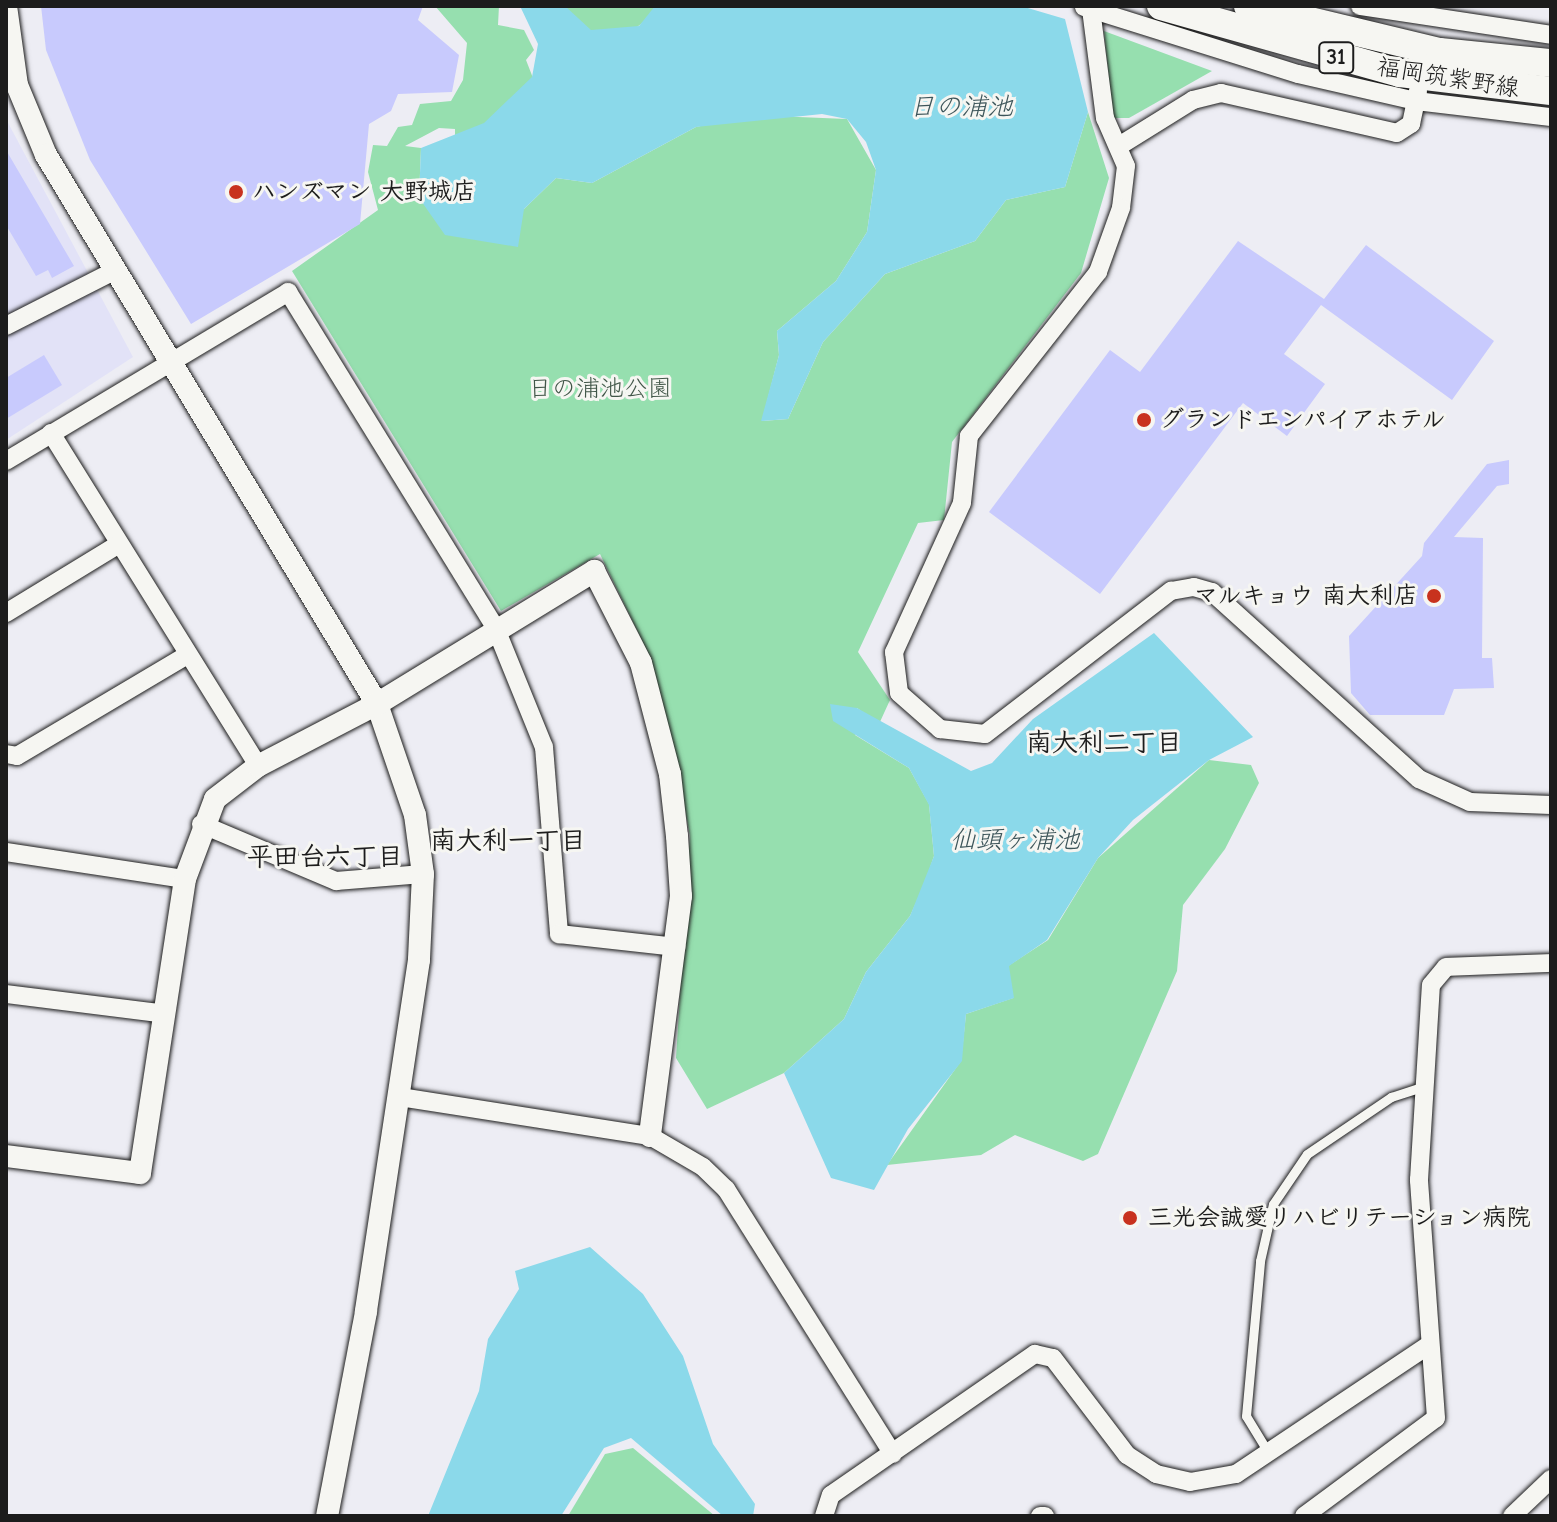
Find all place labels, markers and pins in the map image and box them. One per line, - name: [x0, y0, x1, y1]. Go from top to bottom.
- place label: ハンズマン 大野城店: [252, 178, 477, 206]
- marker: ハンズマン 大野城店: [227, 183, 245, 201]
- place label: グランドエンパイアホテル: [1160, 406, 1448, 434]
- marker: グランドエンパイアホテル: [1135, 411, 1153, 429]
- place label: マルキョウ 南大利店: [1193, 582, 1418, 610]
- marker: マルキョウ 南大利店: [1425, 587, 1443, 605]
- place label: 三光会誠愛リハビリテーション病院: [1148, 1204, 1532, 1232]
- marker: 三光会誠愛リハビリテーション病院: [1119, 1207, 1141, 1229]

